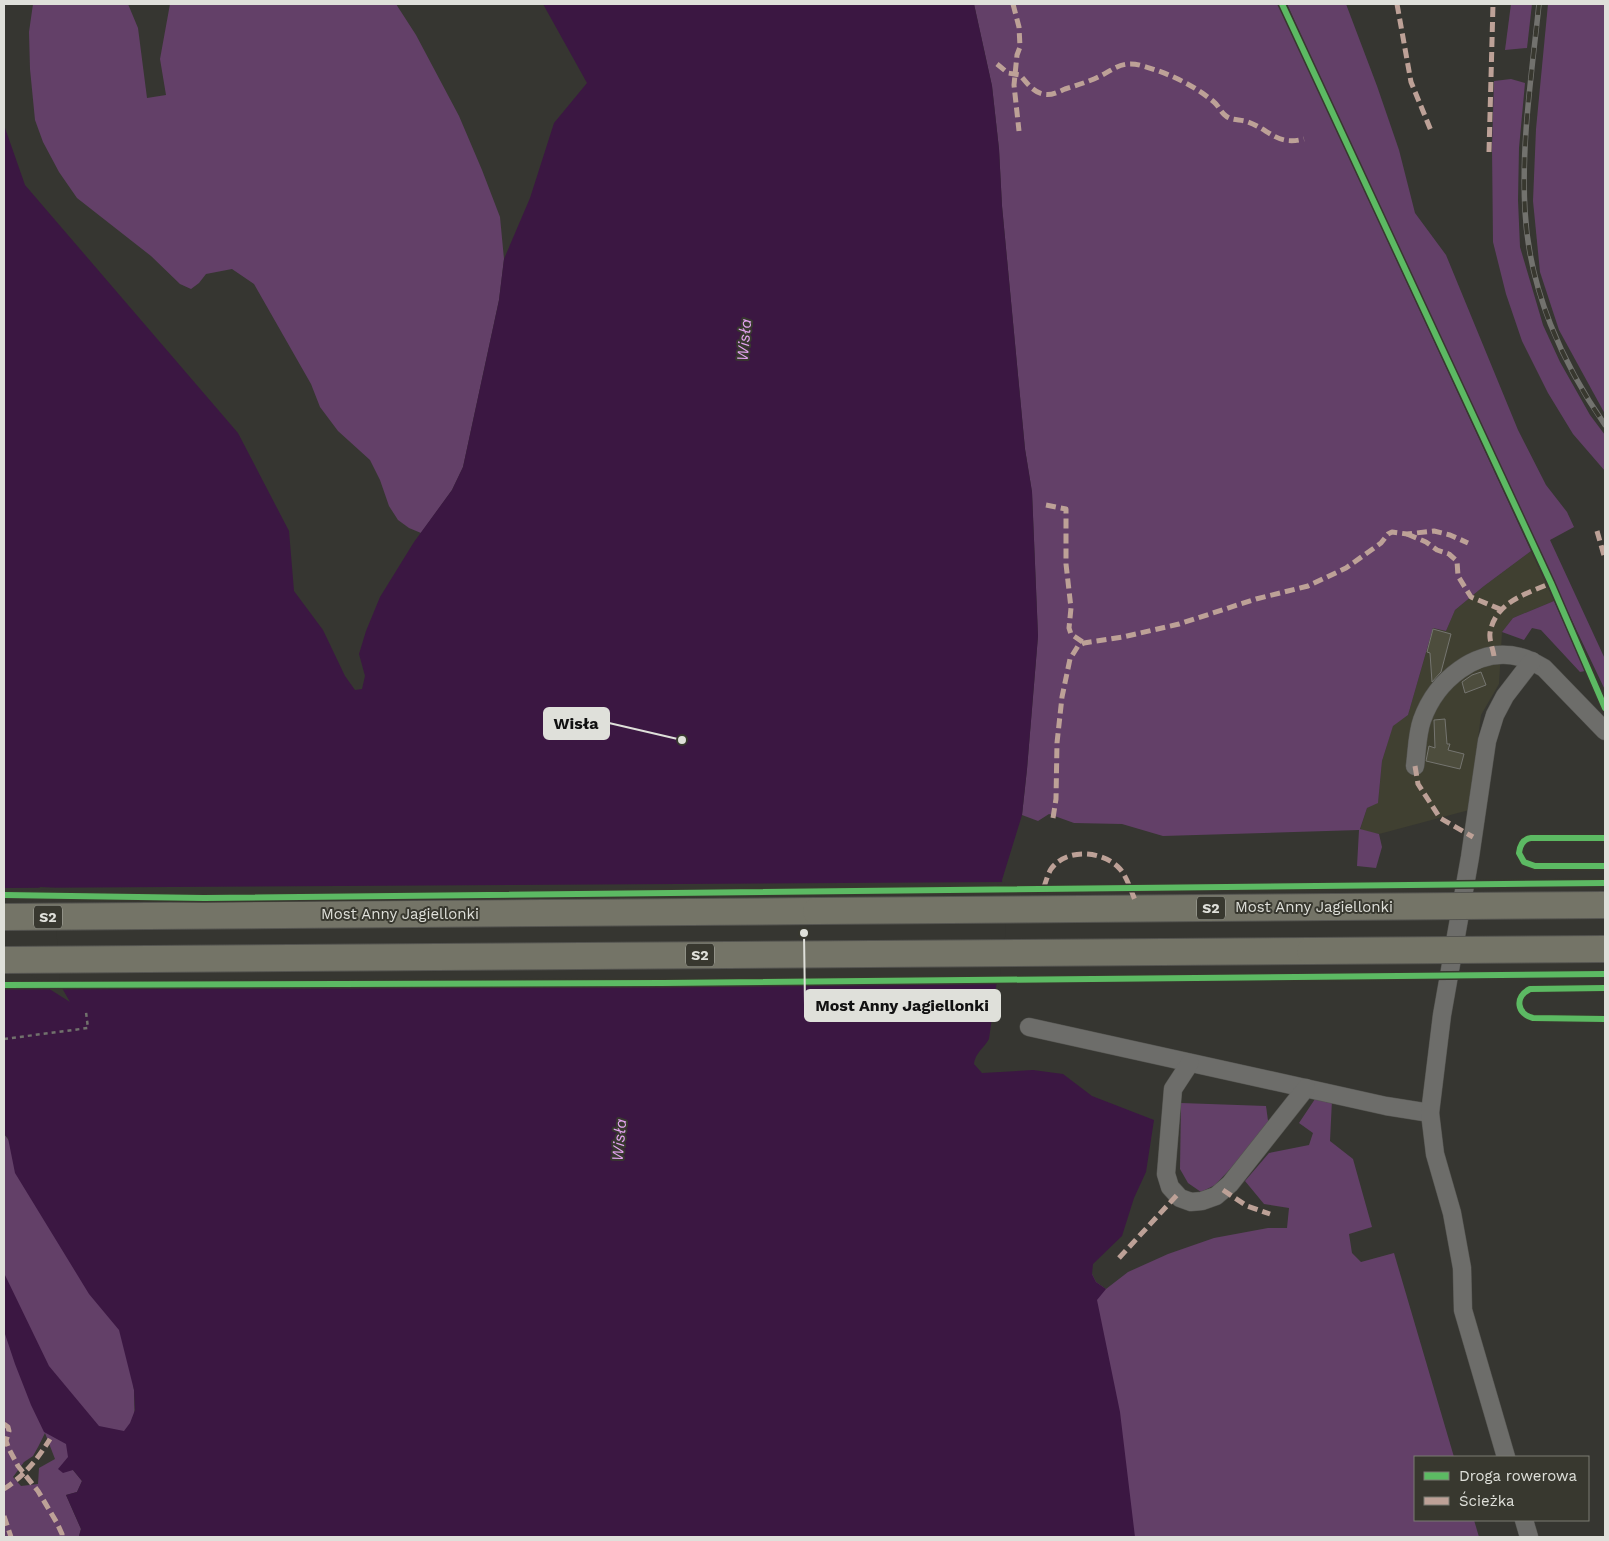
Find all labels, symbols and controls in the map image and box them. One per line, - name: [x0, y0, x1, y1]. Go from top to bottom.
- water label: Wisła: [733, 318, 755, 362]
- callout: Wisła: [544, 708, 609, 739]
- text: Wisła: [554, 714, 599, 733]
- road number: S2: [1197, 896, 1225, 920]
- street label: Most Anny Jagiellonki: [1235, 898, 1393, 916]
- street label: Most Anny Jagiellonki: [321, 905, 479, 923]
- road number: S2: [34, 906, 62, 929]
- road number: S2: [686, 944, 714, 966]
- callout: Most Anny Jagiellonki: [805, 990, 1000, 1021]
- text: Most Anny Jagiellonki: [815, 996, 989, 1015]
- water label: Wisła: [608, 1118, 630, 1162]
- legend: [1414, 1456, 1589, 1521]
- text: Droga rowerowa: [1459, 1467, 1577, 1485]
- text: Ścieżka: [1459, 1491, 1515, 1510]

